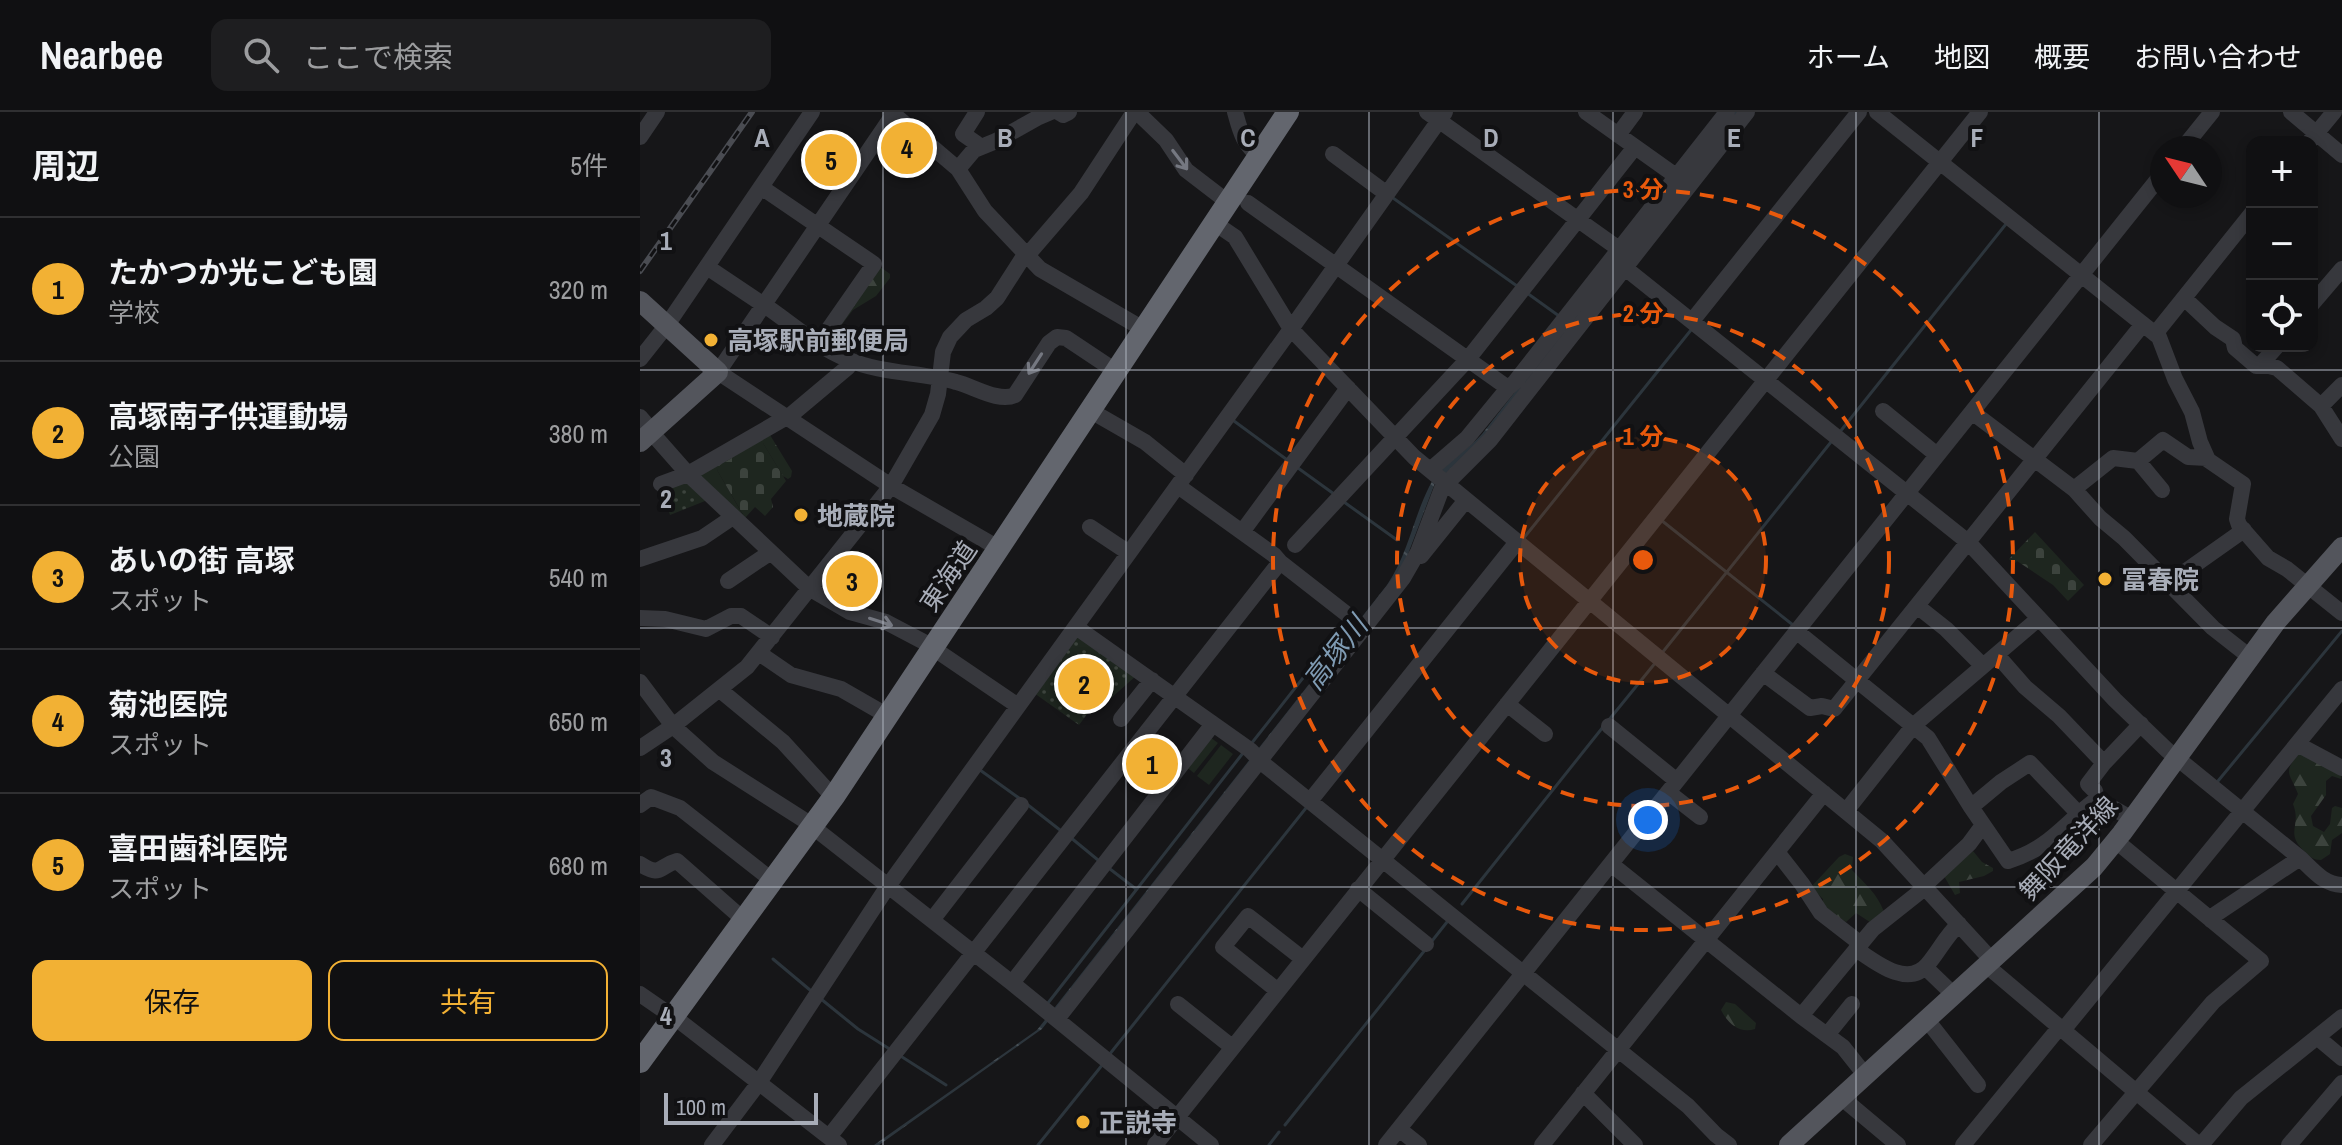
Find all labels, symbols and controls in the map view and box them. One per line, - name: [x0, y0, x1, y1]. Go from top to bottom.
- search box: [211, 19, 771, 91]
- text: Nearbee: [40, 30, 163, 81]
- icon: search: [239, 33, 283, 77]
- text: ここで検索: [303, 37, 453, 77]
- text: ホーム: [1807, 38, 1890, 76]
- text: 地図: [1934, 38, 1990, 76]
- text: 概要: [2034, 38, 2090, 76]
- text: お問い合わせ: [2134, 38, 2302, 76]
- pin: 4: [881, 118, 933, 178]
- text: A: [754, 120, 770, 155]
- text: B: [997, 120, 1013, 155]
- text: C: [1240, 120, 1256, 155]
- text: D: [1483, 120, 1499, 155]
- text: E: [1727, 120, 1741, 155]
- text: F: [1970, 120, 1984, 155]
- pin: 5: [805, 130, 857, 190]
- north arrow: [2150, 136, 2222, 208]
- map controls: [2246, 136, 2318, 352]
- button: +: [2246, 136, 2318, 208]
- text: 周辺: [32, 143, 100, 189]
- text: 5件: [570, 148, 608, 183]
- one-way arrow: [1172, 149, 1188, 171]
- text: 3 分: [1623, 173, 1663, 205]
- button: −: [2246, 208, 2318, 280]
- text: 1: [660, 223, 672, 258]
- text: たかつか光こども園: [108, 252, 378, 292]
- text: 1: [52, 272, 64, 307]
- text: 320 m: [549, 272, 608, 307]
- button: locate: [2246, 280, 2318, 352]
- text: 学校: [108, 295, 160, 330]
- text: 2 分: [1623, 297, 1663, 329]
- place label: 高塚駅前郵便局: [727, 323, 909, 358]
- marker: 高塚駅前郵便局: [702, 331, 720, 349]
- one-way arrow: [1027, 352, 1043, 375]
- text: 高塚南子供運動場: [108, 396, 348, 436]
- text: 2: [52, 416, 64, 451]
- text: 380 m: [549, 416, 608, 451]
- text: 1 分: [1623, 420, 1663, 452]
- text: 公園: [108, 439, 160, 474]
- text: 2: [660, 481, 672, 516]
- place label: 地蔵院: [817, 498, 895, 533]
- marker: 地蔵院: [792, 506, 810, 524]
- street label: 東海道: [912, 534, 984, 618]
- text: あいの街 高塚: [108, 540, 295, 580]
- centre of rings: [1629, 546, 1657, 574]
- pin: 3: [826, 551, 878, 611]
- text: 3: [52, 560, 64, 595]
- text: 540 m: [549, 560, 608, 595]
- place label: 冨春院: [2121, 562, 2199, 597]
- marker: 冨春院: [2096, 570, 2114, 588]
- text: スポット: [108, 583, 212, 618]
- water label: 高塚川: [1294, 606, 1378, 698]
- one-way arrow: [868, 615, 893, 630]
- pin: 2: [1058, 654, 1110, 714]
- text: 菊池医院: [108, 684, 228, 724]
- text: 4: [52, 704, 64, 739]
- text: 650 m: [549, 704, 608, 739]
- text: スポット: [108, 727, 212, 762]
- pin: 1: [1126, 734, 1178, 794]
- text: 3: [660, 740, 672, 775]
- street label: 舞阪竜洋線: [2011, 789, 2125, 907]
- your location: [1628, 800, 1668, 840]
- text: 喜田歯科医院: [108, 828, 288, 868]
- text: 5: [52, 848, 64, 883]
- text: 680 m: [549, 848, 608, 883]
- text: スポット: [108, 871, 212, 906]
- button: 保存: [32, 960, 312, 1041]
- button: 共有: [328, 960, 608, 1041]
- text: 4: [660, 998, 672, 1033]
- scale bar: [664, 1089, 818, 1125]
- text: 100 m: [676, 1092, 726, 1122]
- place label: 正説寺: [1099, 1105, 1177, 1140]
- marker: 正説寺: [1074, 1113, 1092, 1131]

